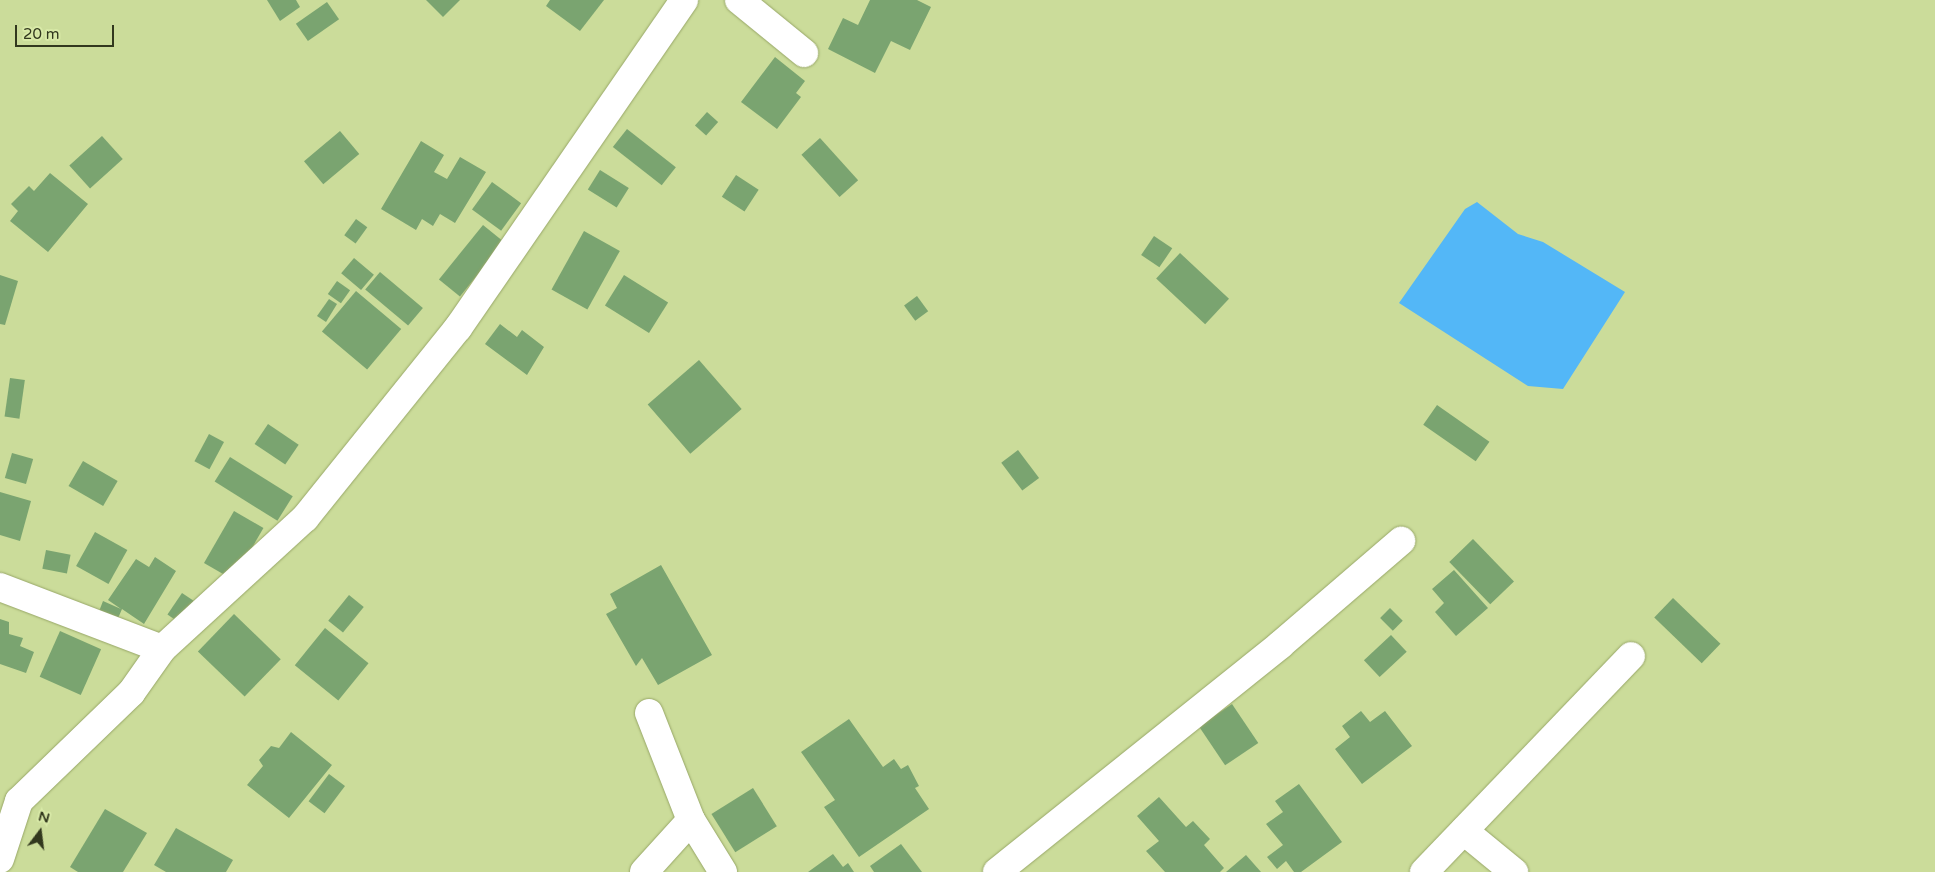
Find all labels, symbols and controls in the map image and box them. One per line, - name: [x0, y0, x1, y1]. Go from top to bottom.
- scale bar: [18, 15, 116, 47]
- text: 20 m: [23, 25, 60, 43]
- north arrow: [15, 807, 65, 857]
- text: N: [36, 807, 52, 827]

